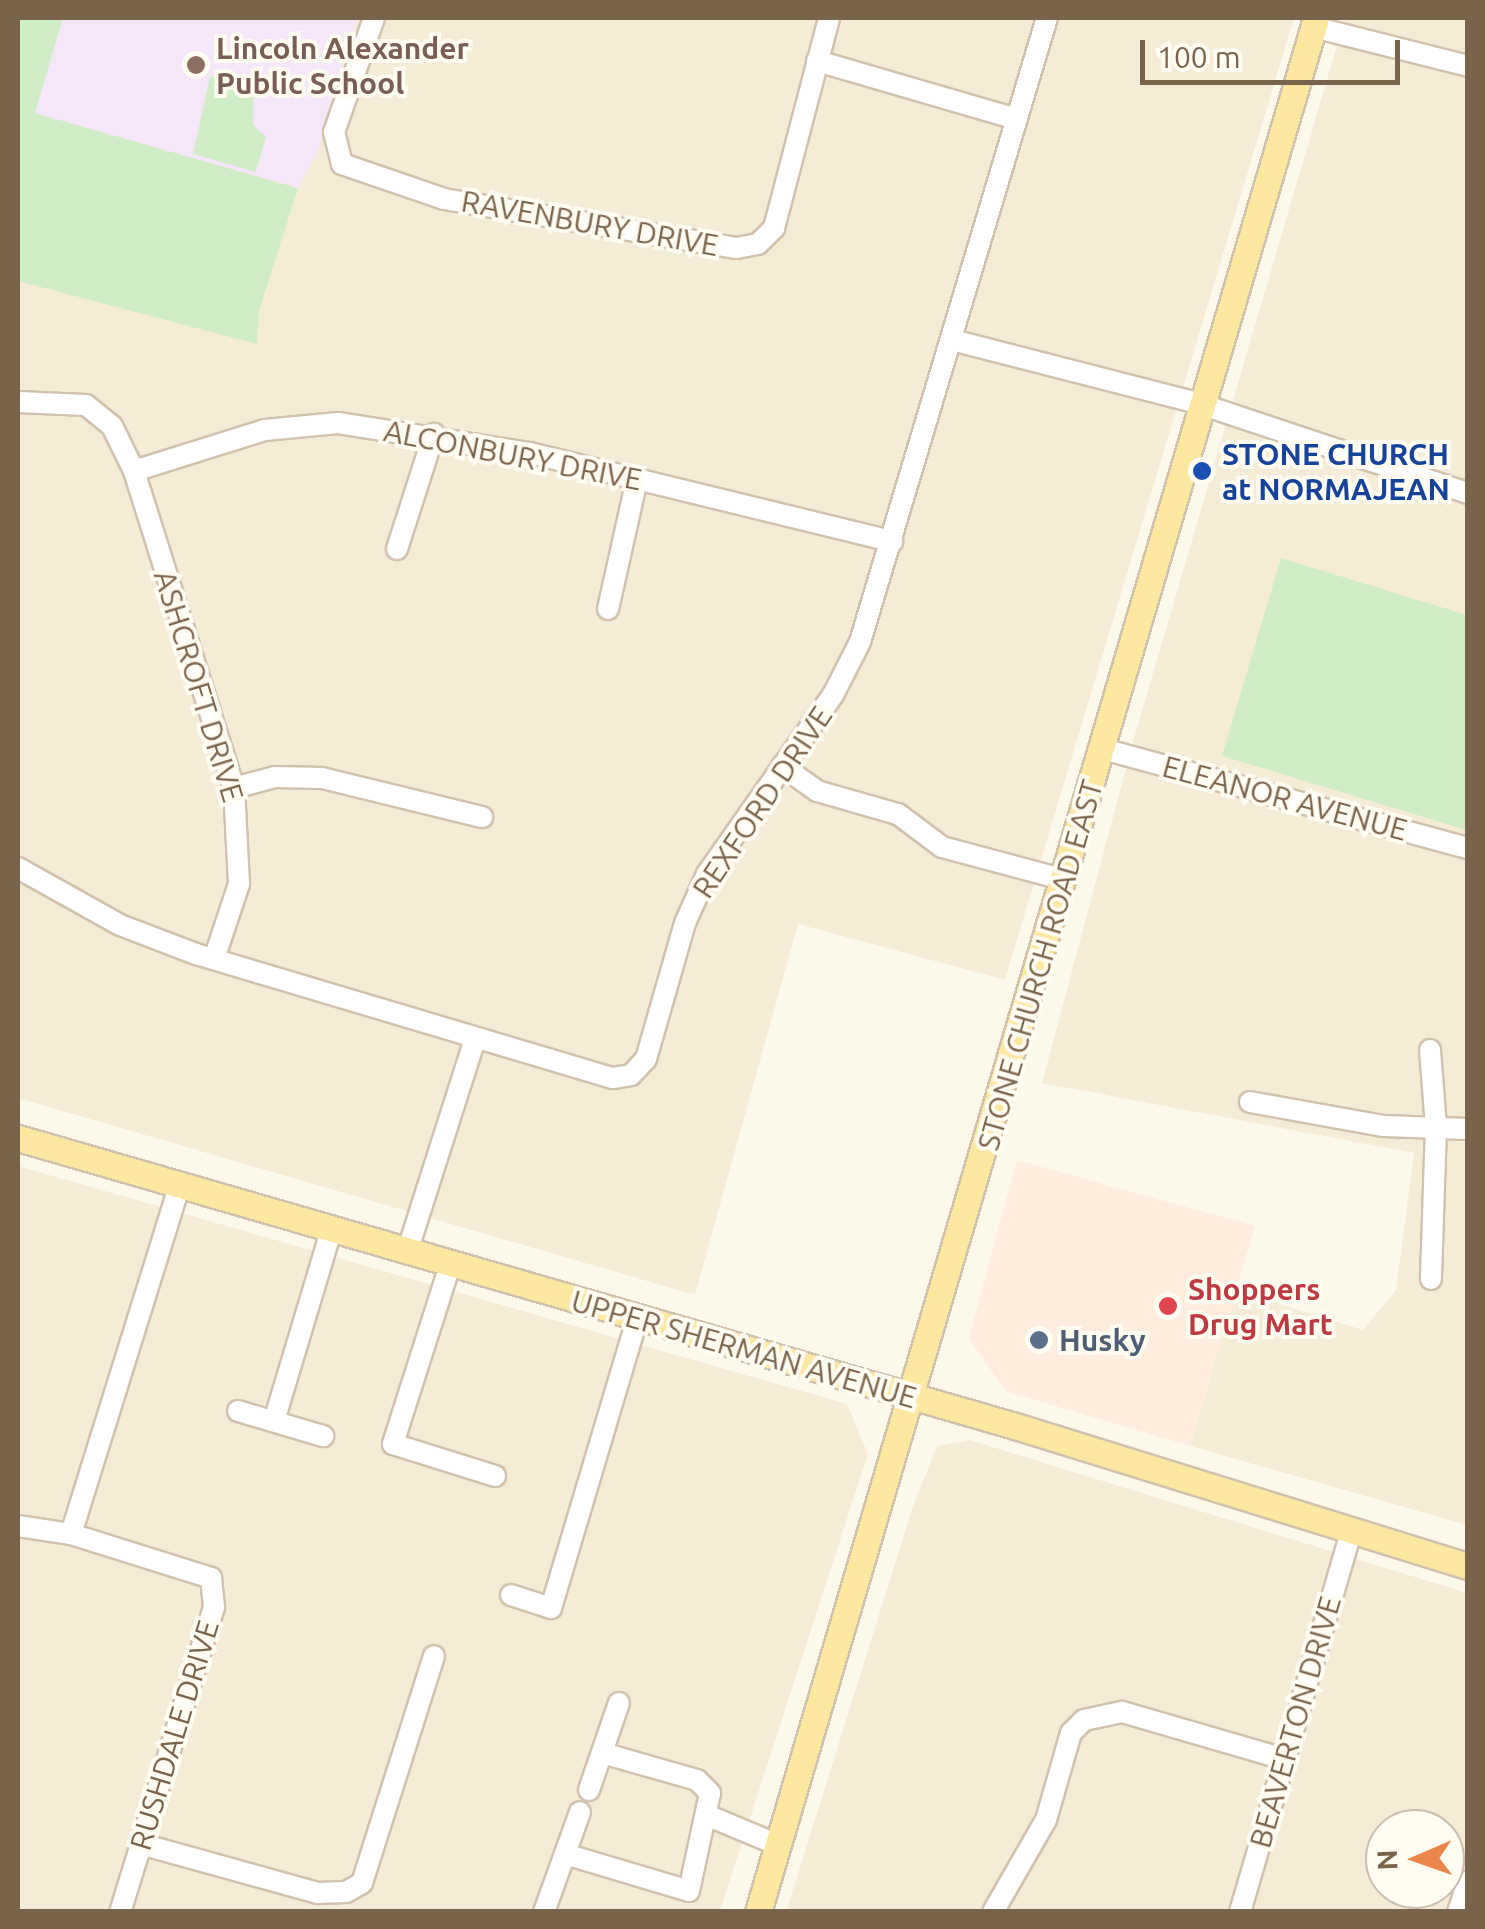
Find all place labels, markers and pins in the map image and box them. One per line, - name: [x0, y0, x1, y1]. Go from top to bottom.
- place label: Lincoln Alexander Public School: [216, 30, 469, 100]
- marker: Lincoln Alexander Public School: [185, 54, 207, 76]
- place label: STONE CHURCH at NORMAJEAN: [1222, 436, 1450, 506]
- marker: STONE CHURCH at NORMAJEAN: [1191, 460, 1213, 482]
- place label: Shoppers Drug Mart: [1188, 1271, 1333, 1342]
- marker: Shoppers Drug Mart: [1157, 1295, 1179, 1317]
- place label: Husky: [1059, 1322, 1146, 1358]
- marker: Husky: [1028, 1329, 1050, 1351]

